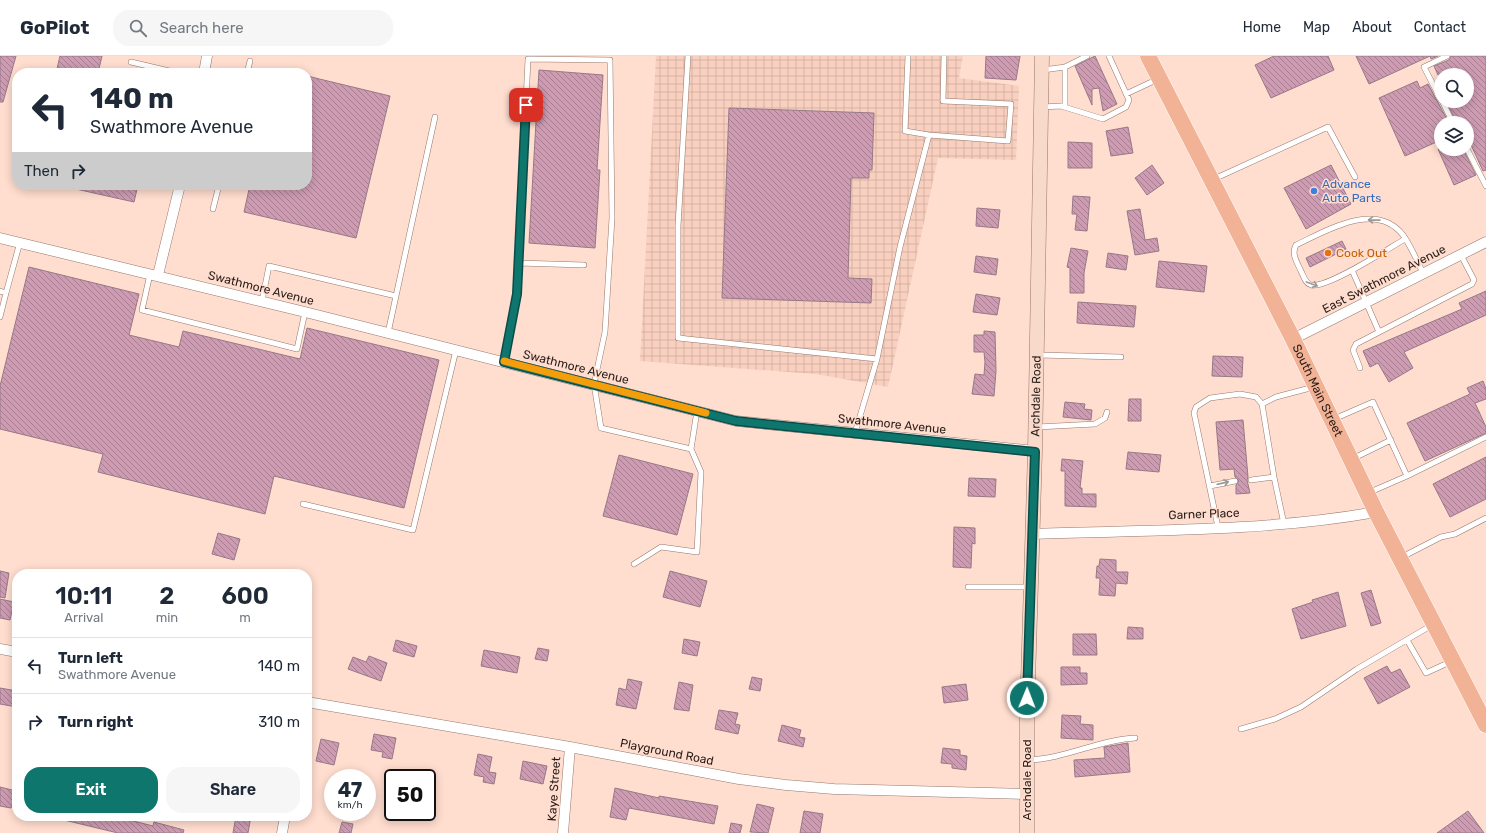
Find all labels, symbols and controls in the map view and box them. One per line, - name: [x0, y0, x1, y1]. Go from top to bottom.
- search box: [113, 10, 393, 46]
- text: GoPilot: [20, 16, 89, 39]
- icon: search: [127, 17, 149, 39]
- text: Search here: [159, 19, 244, 37]
- text: Home: [1243, 19, 1281, 36]
- text: Map: [1303, 19, 1330, 36]
- text: About: [1352, 19, 1392, 36]
- text: Contact: [1414, 19, 1466, 36]
- map controls: [1434, 68, 1474, 156]
- button: search: [1434, 68, 1474, 108]
- text: 140 m: [90, 82, 174, 115]
- icon: left: [24, 84, 76, 136]
- pin: [509, 88, 543, 122]
- icon: arrive: [515, 94, 537, 116]
- text: Swathmore Avenue: [90, 116, 253, 138]
- button: layers: [1434, 116, 1474, 156]
- icon: right: [67, 160, 89, 182]
- text: Then: [24, 162, 59, 180]
- place label: Advance Auto Parts: [1322, 177, 1381, 205]
- marker: Advance Auto Parts: [1309, 186, 1319, 196]
- one-way arrow: [1368, 216, 1381, 223]
- street label: East Swathmore Avenue: [1320, 242, 1448, 316]
- place label: Cook Out: [1336, 246, 1387, 260]
- marker: Cook Out: [1323, 248, 1333, 258]
- street label: Swathmore Avenue: [206, 268, 316, 308]
- one-way arrow: [1306, 281, 1318, 288]
- street label: South Main Street: [1290, 342, 1346, 439]
- street label: Swathmore Avenue: [521, 347, 631, 387]
- street label: Archdale Road: [1028, 355, 1044, 437]
- street label: Swathmore Avenue: [837, 411, 947, 437]
- one-way arrow: [1216, 479, 1229, 487]
- street label: Garner Place: [1168, 506, 1240, 522]
- text: 10:11: [55, 582, 112, 610]
- text: 2: [159, 582, 175, 610]
- text: 600: [221, 582, 269, 610]
- text: Arrival: [64, 610, 103, 625]
- text: min: [156, 610, 178, 625]
- text: m: [239, 610, 251, 625]
- text: Turn left: [58, 649, 123, 667]
- icon: left: [24, 655, 46, 677]
- text: 140 m: [258, 657, 300, 675]
- text: Swathmore Avenue: [58, 667, 176, 682]
- position arrow: [1006, 677, 1048, 719]
- icon: right: [24, 711, 46, 733]
- text: Turn right: [58, 713, 133, 731]
- text: 310 m: [258, 713, 300, 731]
- street label: Playground Road: [619, 736, 715, 768]
- street label: Archdale Road: [1020, 739, 1034, 821]
- street label: Kaye Street: [545, 756, 563, 822]
- button: Exit: [24, 767, 158, 813]
- button: Share: [166, 767, 300, 813]
- speed limit sign: 50: [384, 769, 436, 821]
- text: 47: [338, 778, 362, 802]
- text: km/h: [338, 799, 362, 811]

